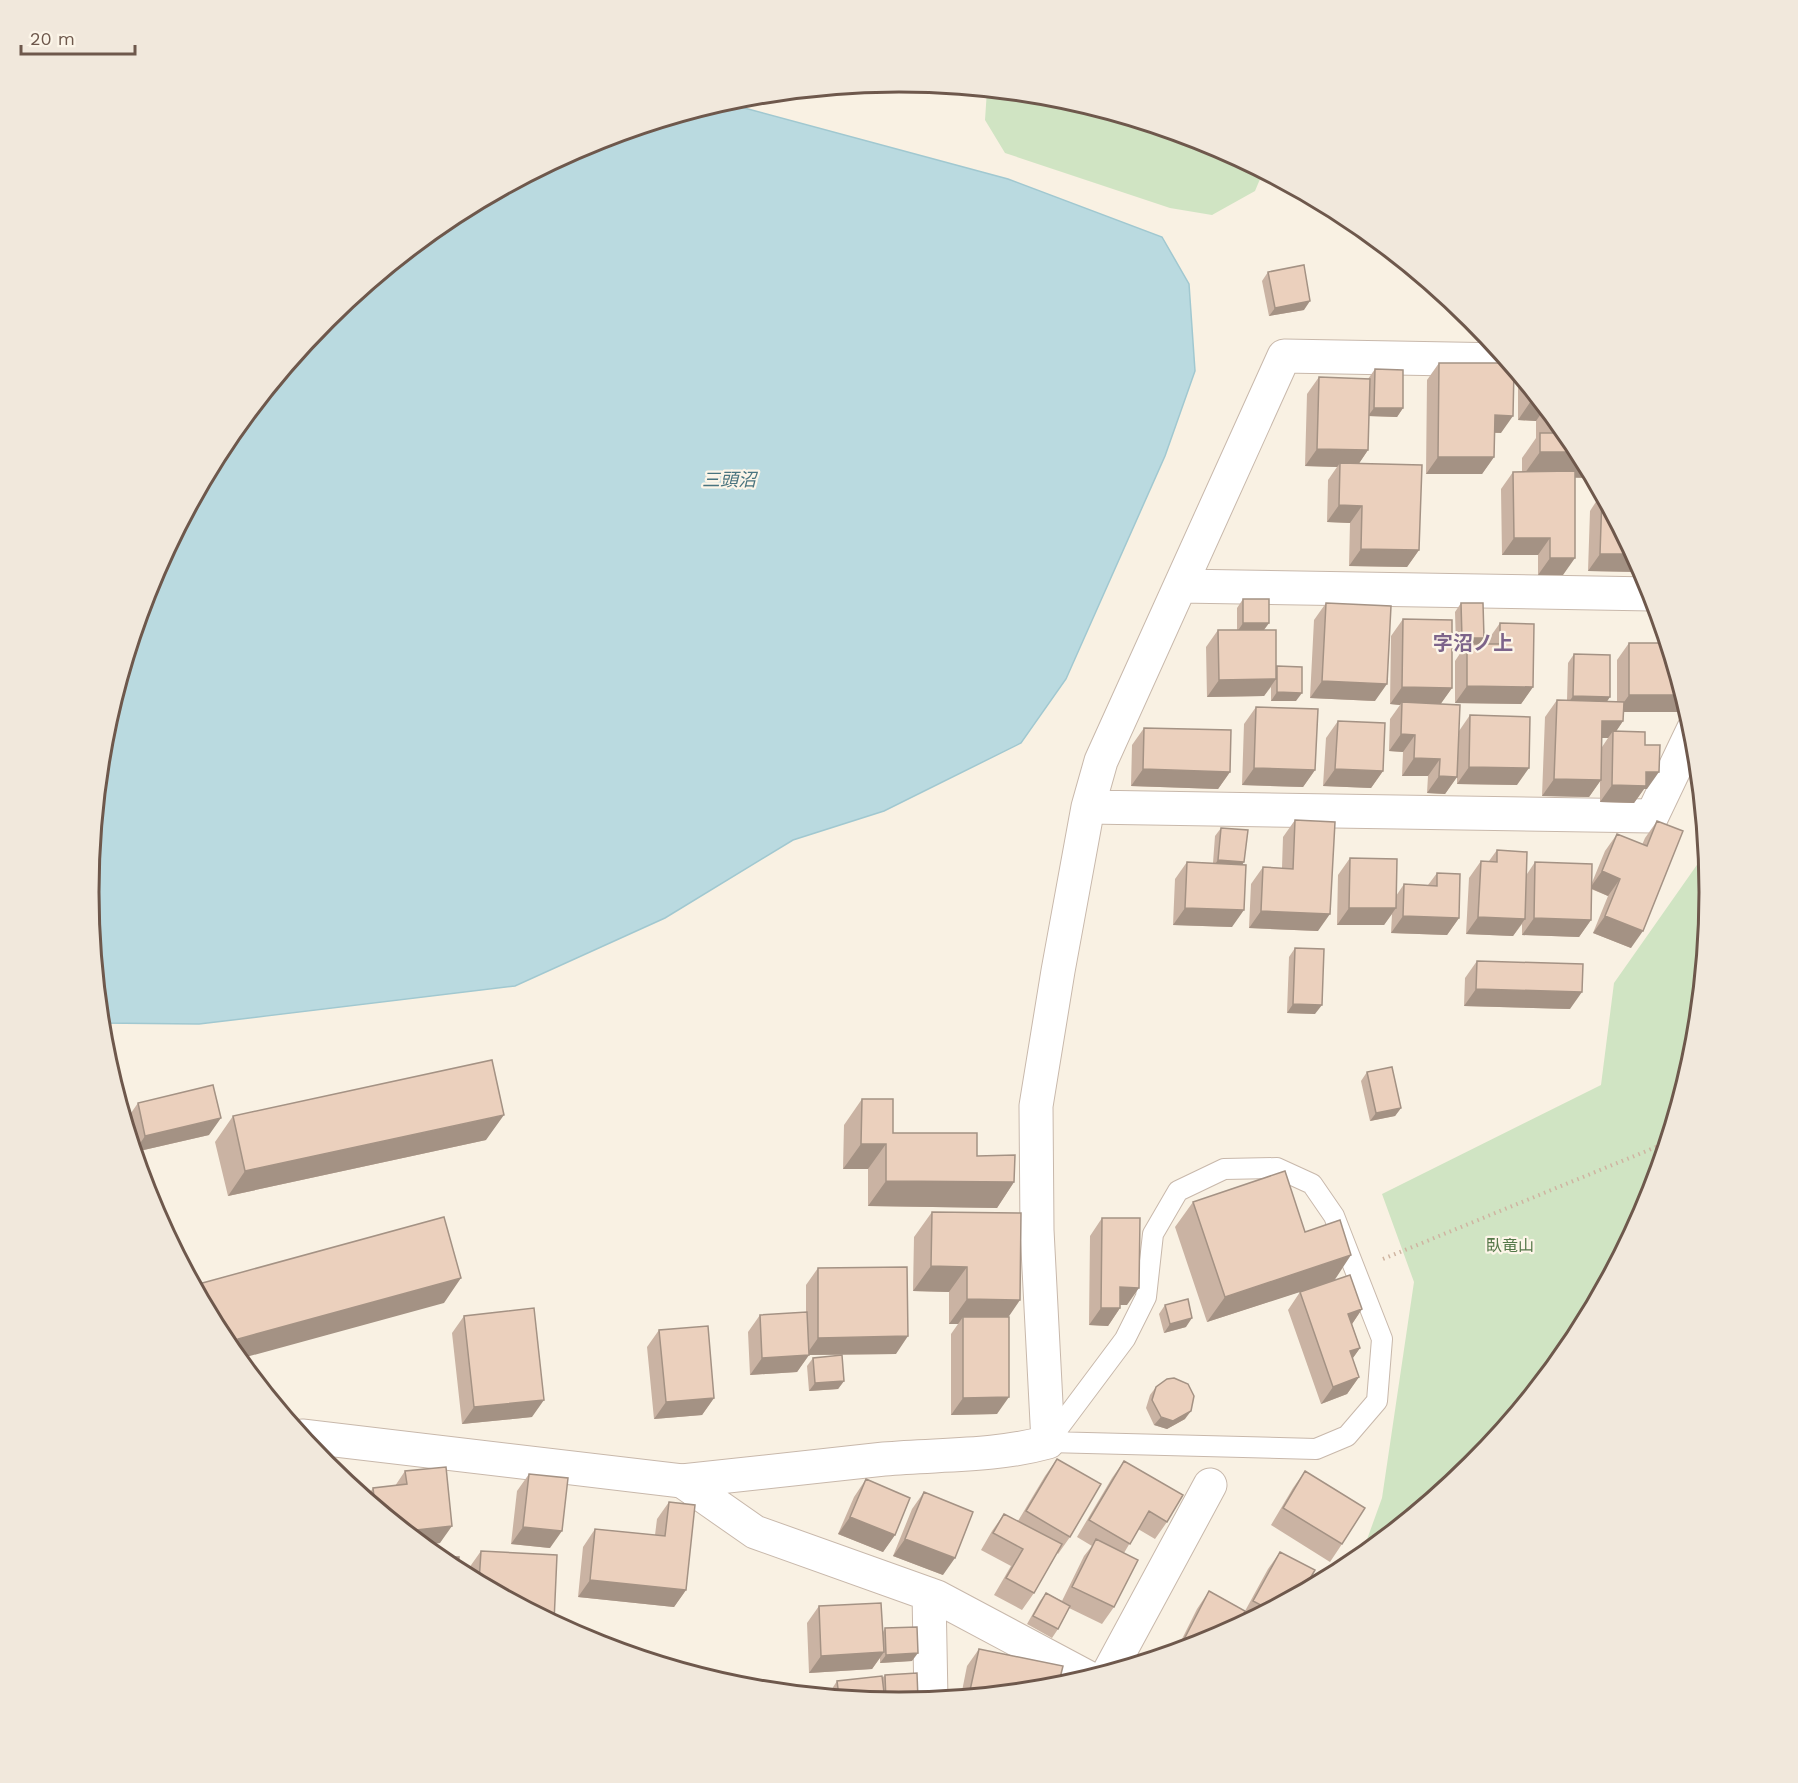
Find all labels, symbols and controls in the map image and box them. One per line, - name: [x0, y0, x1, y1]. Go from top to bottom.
- scale bar: [21, 18, 135, 56]
- text: 20 m: [30, 28, 75, 49]
- water label: 三頭沼: [702, 469, 759, 490]
- district label: 字沼ノ上: [1433, 631, 1513, 655]
- park label: 臥竜山: [1486, 1236, 1534, 1255]

